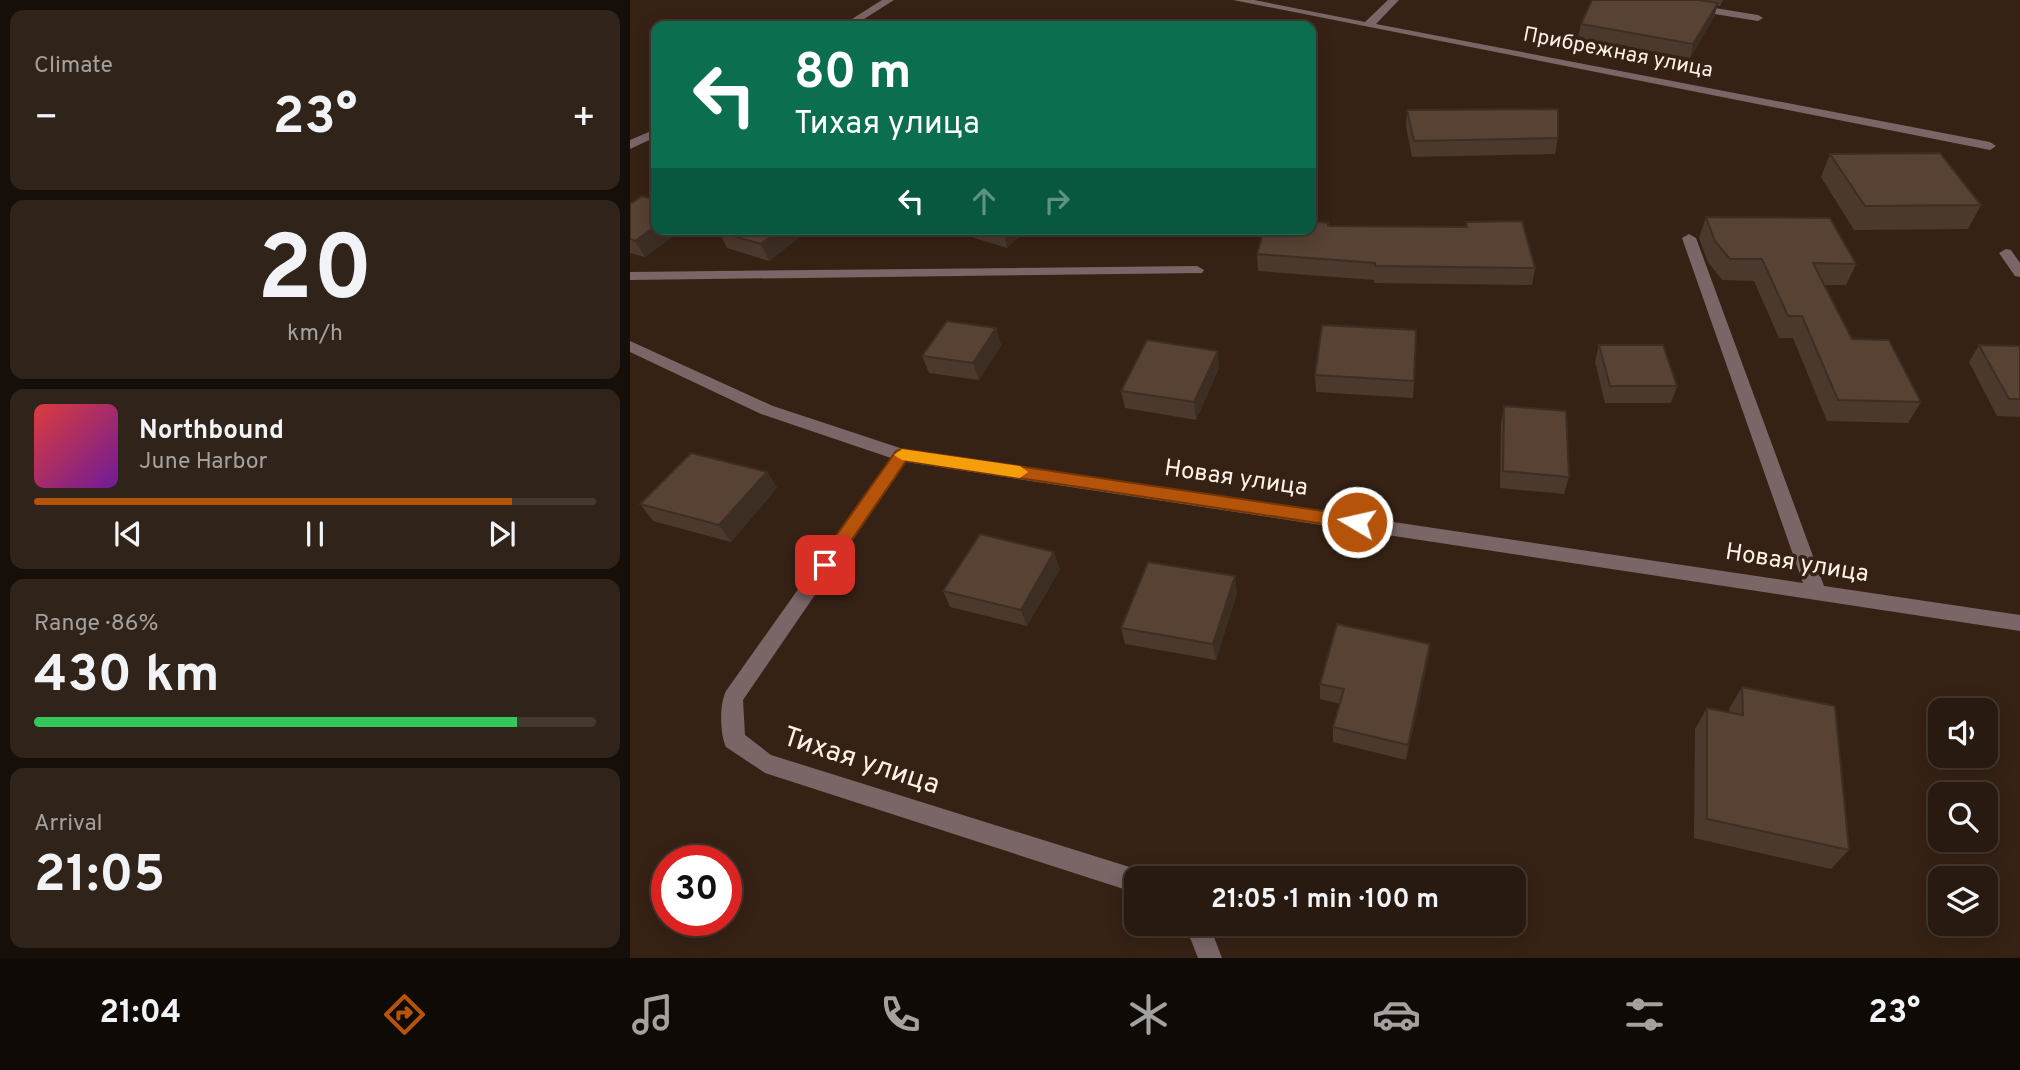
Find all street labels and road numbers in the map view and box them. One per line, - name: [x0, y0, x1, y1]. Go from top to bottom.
- street label: Прибрежная улица: [1521, 21, 1715, 85]
- street label: Новая улица: [1162, 454, 1310, 504]
- street label: Новая улица: [1723, 538, 1871, 590]
- street label: Тихая улица: [778, 720, 944, 804]

